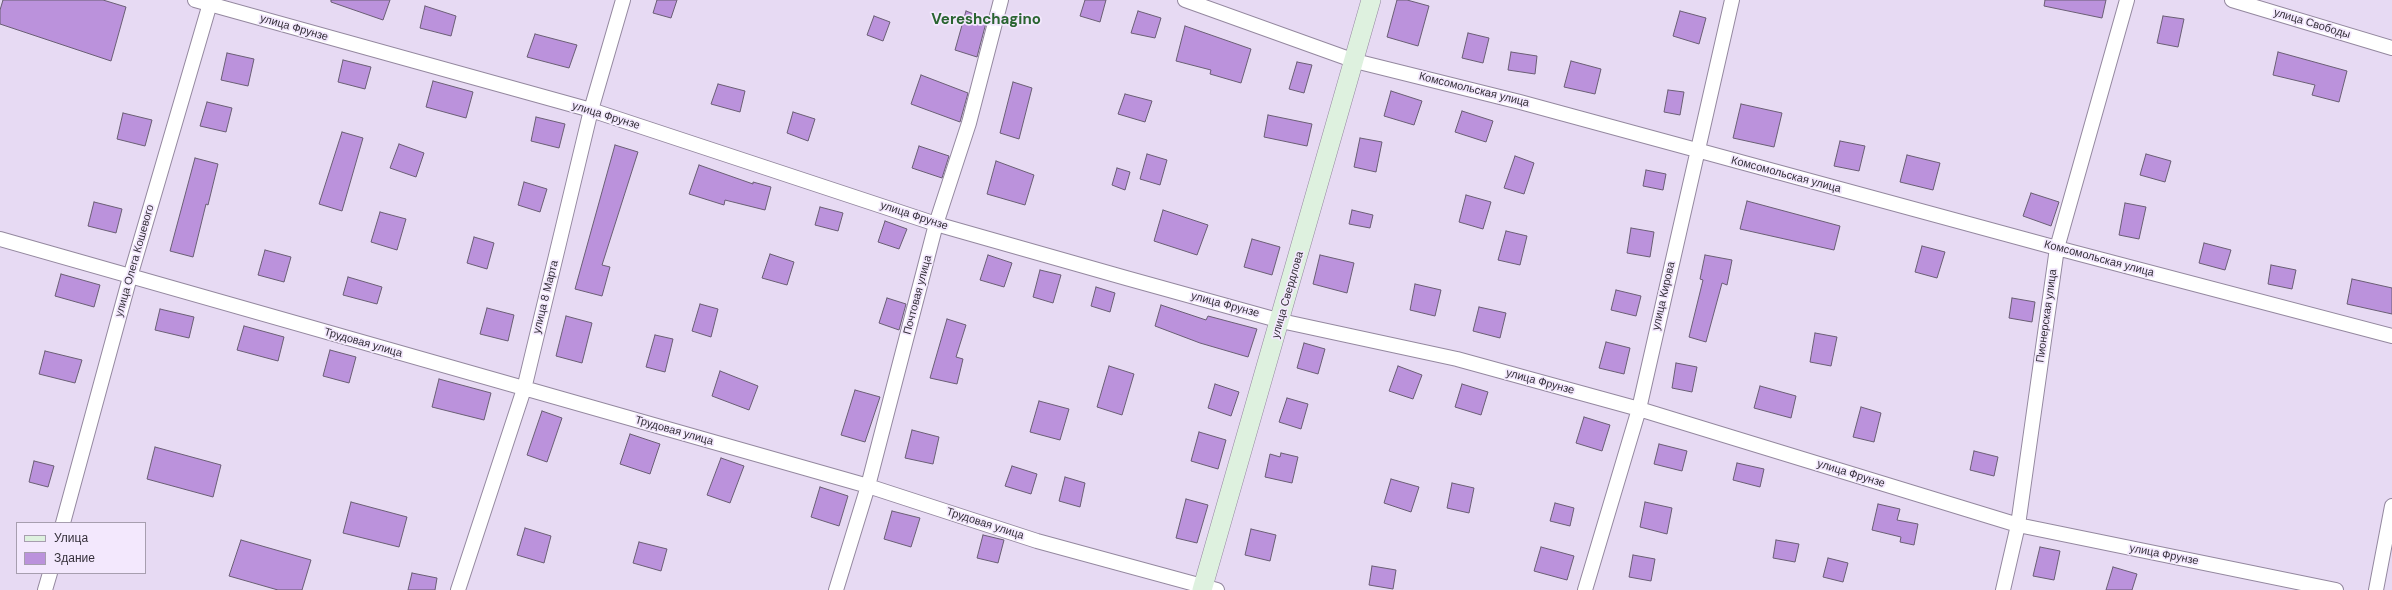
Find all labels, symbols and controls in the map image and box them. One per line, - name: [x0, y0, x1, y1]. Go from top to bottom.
- street label: улица Свободы: [2272, 6, 2352, 42]
- district label: Vereshchagino: [931, 11, 1041, 29]
- street label: улица Фрунзе: [258, 12, 330, 44]
- street label: Комсомольская улица: [1417, 70, 1531, 110]
- street label: улица Фрунзе: [571, 99, 641, 133]
- street label: Комсомольская улица: [1730, 154, 1842, 196]
- street label: улица Фрунзе: [879, 199, 949, 233]
- street label: улица Олега Кошевого: [113, 203, 157, 319]
- street label: Комсомольская улица: [2043, 238, 2155, 280]
- street label: улица Свердлова: [1269, 250, 1307, 340]
- street label: Почтовая улица: [901, 254, 935, 336]
- street label: улица 8 Марта: [531, 259, 561, 335]
- street label: улица Кирова: [1650, 261, 1678, 331]
- street label: Пионерская улица: [2034, 268, 2060, 364]
- street label: улица Фрунзе: [1189, 290, 1261, 320]
- street label: Трудовая улица: [322, 326, 404, 360]
- street label: улица Фрунзе: [1504, 367, 1576, 397]
- street label: Трудовая улица: [633, 414, 715, 448]
- street label: улица Фрунзе: [1816, 457, 1886, 491]
- street label: Трудовая улица: [945, 505, 1025, 543]
- legend: [16, 522, 146, 574]
- text: Улица: [54, 530, 88, 546]
- street label: улица Фрунзе: [2128, 542, 2200, 568]
- text: Здание: [54, 550, 95, 566]

